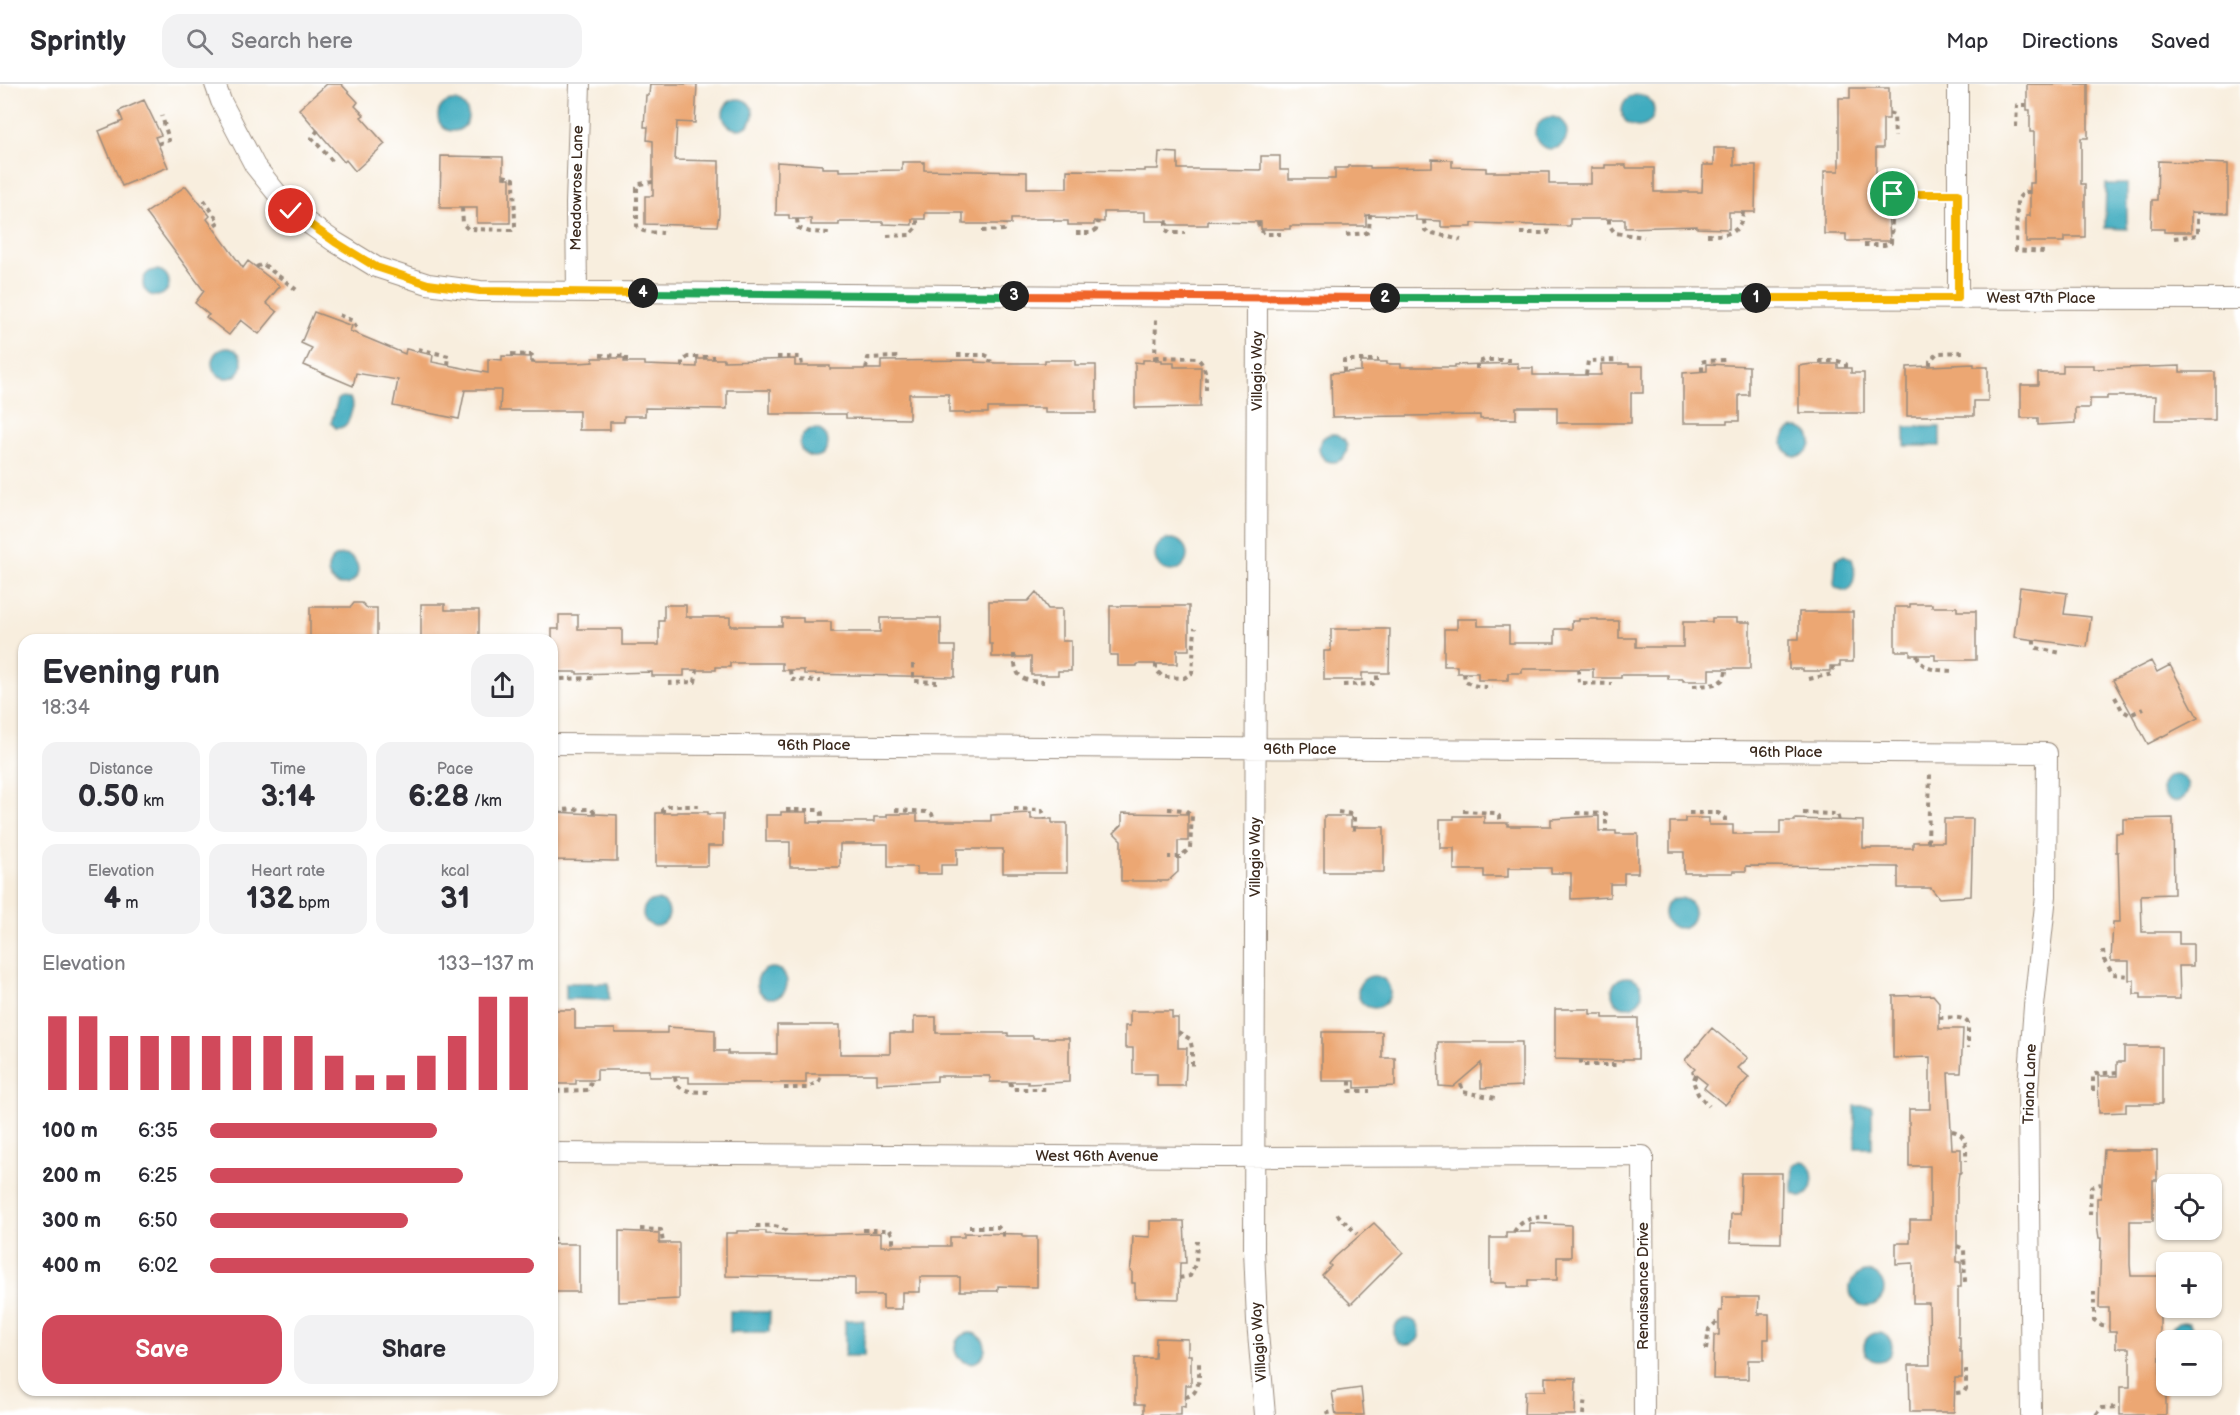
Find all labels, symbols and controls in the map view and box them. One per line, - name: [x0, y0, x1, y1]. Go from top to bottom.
- search box: [162, 14, 582, 68]
- text: Sprintly: [30, 25, 126, 58]
- icon: search: [183, 25, 216, 58]
- text: Search here: [231, 28, 353, 55]
- text: Map: [1946, 29, 1989, 54]
- text: Directions: [2022, 29, 2118, 54]
- text: Saved: [2151, 29, 2210, 54]
- street label: Meadowrose Lane: [566, 125, 588, 251]
- pin: [1867, 168, 1918, 219]
- icon: arrive: [1876, 177, 1909, 210]
- pin: [265, 185, 316, 236]
- icon: check: [274, 194, 307, 227]
- pin: 4: [628, 278, 658, 308]
- pin: 3: [999, 281, 1029, 311]
- text: 4: [638, 283, 648, 302]
- pin: 2: [1370, 283, 1400, 313]
- pin: 1: [1741, 283, 1771, 313]
- text: 3: [1009, 286, 1019, 305]
- text: 2: [1380, 288, 1390, 307]
- text: 1: [1753, 288, 1759, 307]
- street label: West 97th Place: [1987, 289, 2096, 308]
- street label: Villagio Way: [1248, 331, 1267, 411]
- text: Evening run: [42, 653, 220, 693]
- button: share: [471, 654, 534, 717]
- text: 18:34: [42, 696, 90, 720]
- street label: 96th Place: [778, 736, 851, 755]
- street label: 96th Place: [1264, 740, 1337, 759]
- street label: 96th Place: [1750, 743, 1823, 762]
- text: Distance: [89, 760, 153, 779]
- text: Time: [270, 760, 306, 779]
- text: Pace: [437, 760, 473, 779]
- text: 0.50: [78, 779, 139, 815]
- text: 3:14: [260, 779, 316, 815]
- text: 6:28: [408, 779, 469, 815]
- text: km: [139, 792, 164, 811]
- text: /km: [469, 792, 502, 811]
- street label: Villagio Way: [1246, 817, 1265, 897]
- text: Elevation: [88, 862, 154, 881]
- text: Heart rate: [251, 862, 325, 881]
- text: kcal: [441, 862, 469, 881]
- text: 4: [103, 881, 121, 917]
- text: 132: [246, 881, 294, 917]
- text: 31: [440, 881, 470, 917]
- text: m: [121, 894, 139, 913]
- text: bpm: [294, 894, 330, 913]
- text: Elevation: [42, 952, 125, 976]
- text: 133–137 m: [438, 952, 534, 976]
- street label: Triana Lane: [2019, 1043, 2041, 1125]
- text: 100 m: [42, 1119, 98, 1143]
- text: 6:35: [138, 1119, 178, 1143]
- street label: West 96th Avenue: [1036, 1147, 1159, 1166]
- text: 200 m: [42, 1164, 101, 1188]
- text: 6:25: [138, 1164, 178, 1188]
- map controls: [2156, 1174, 2222, 1396]
- button: locate: [2156, 1174, 2222, 1240]
- text: 300 m: [42, 1209, 101, 1233]
- text: 6:50: [138, 1209, 177, 1233]
- street label: Renaissance Drive: [1634, 1222, 1653, 1350]
- button: +: [2156, 1252, 2222, 1318]
- text: 400 m: [42, 1254, 101, 1278]
- text: 6:02: [138, 1254, 178, 1278]
- street label: Villagio Way: [1247, 1301, 1271, 1383]
- button: Save: [42, 1315, 282, 1384]
- button: Share: [294, 1315, 534, 1384]
- button: −: [2156, 1330, 2222, 1396]

